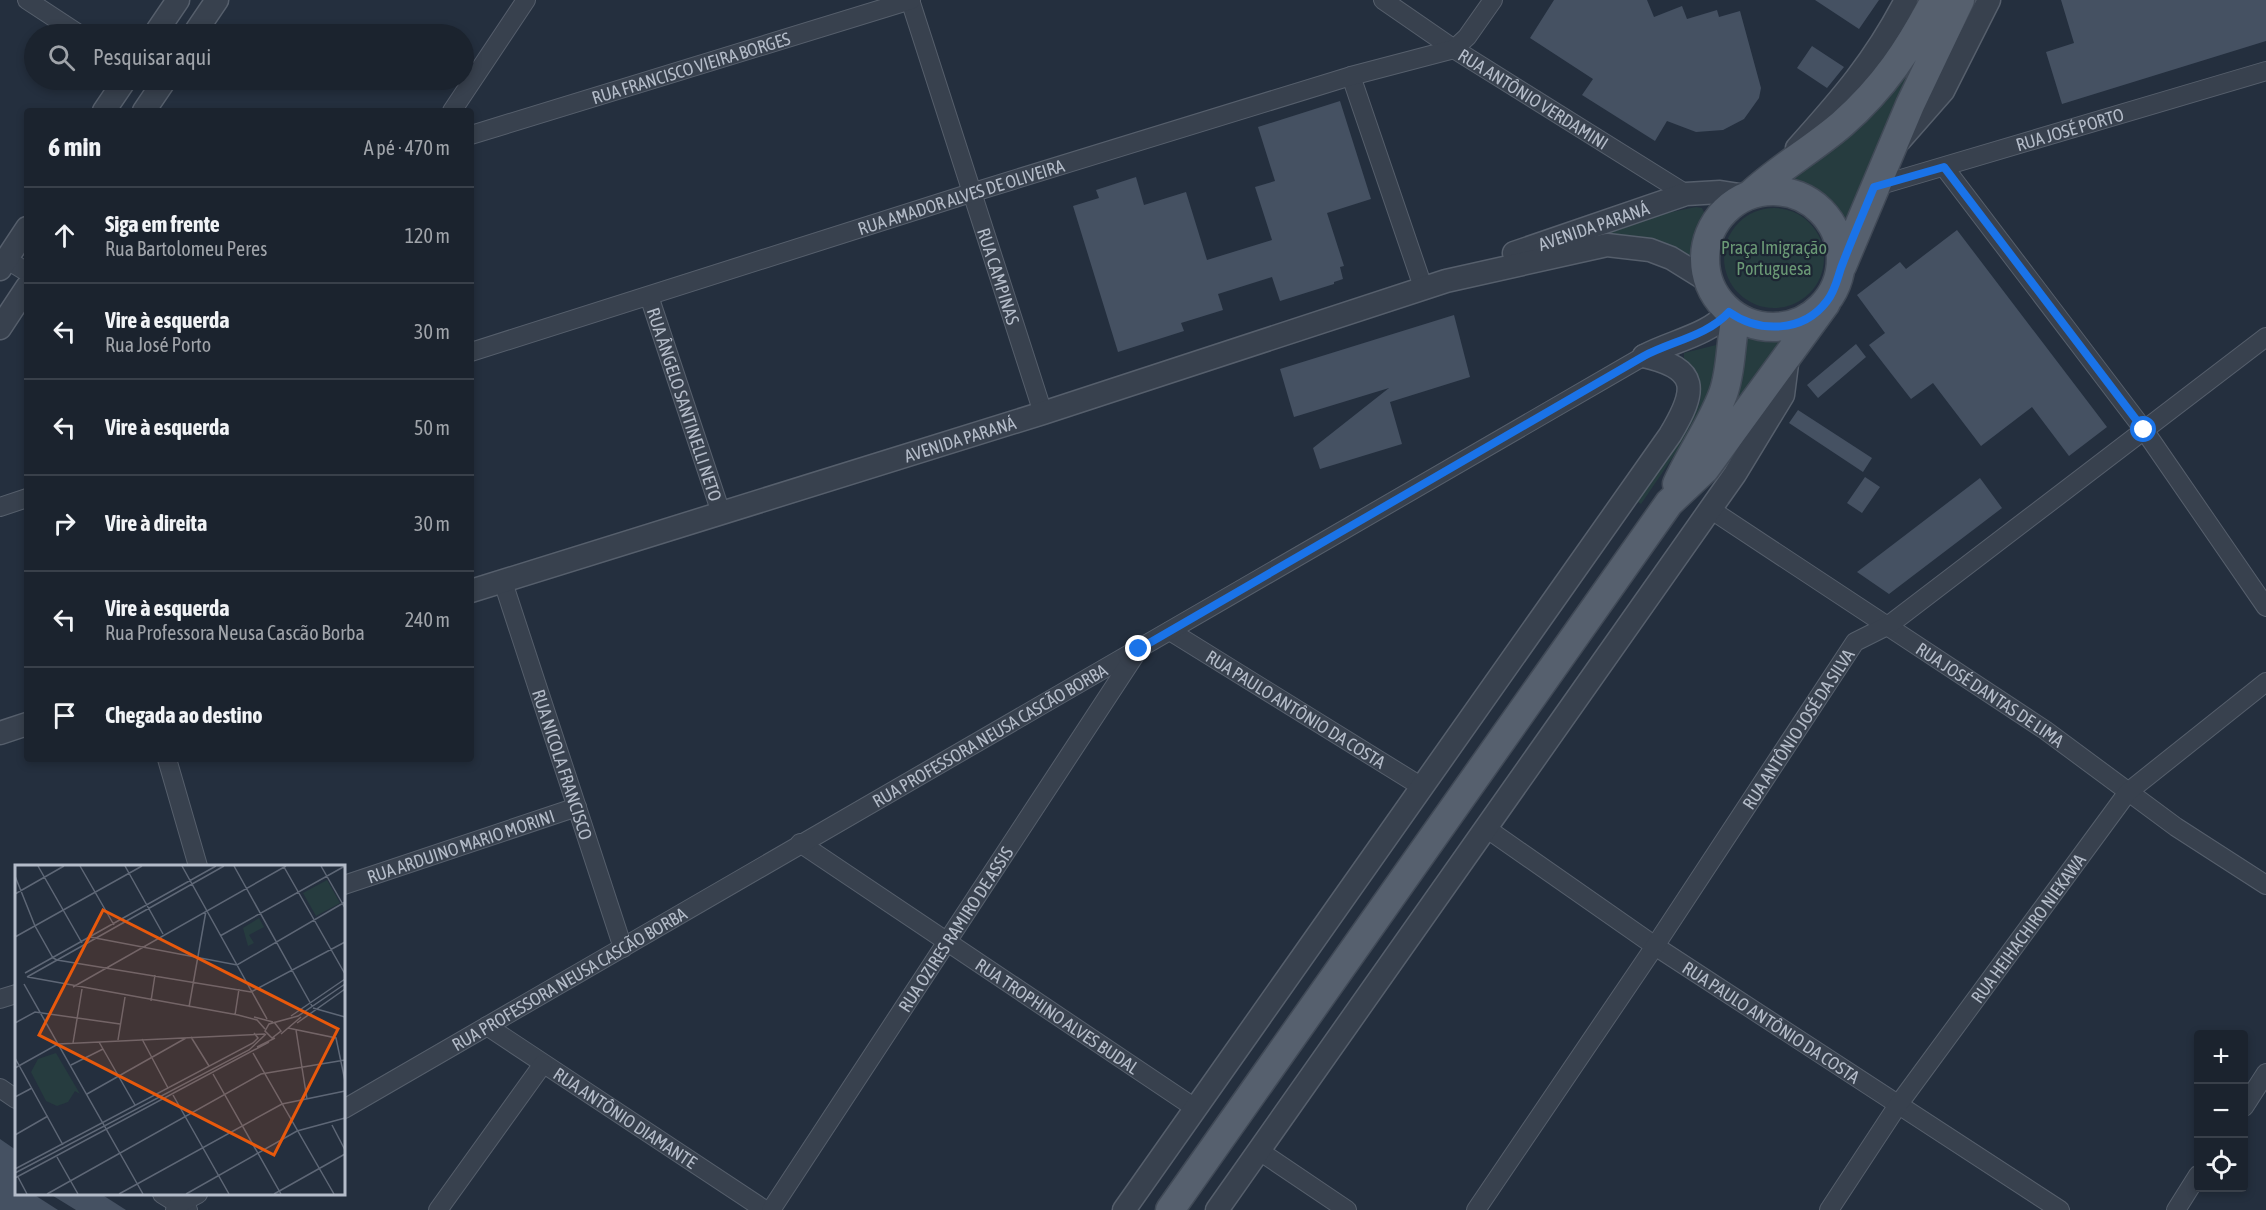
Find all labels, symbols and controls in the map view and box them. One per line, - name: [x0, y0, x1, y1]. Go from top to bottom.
- search box: [24, 24, 474, 90]
- street label: RUA FRANCISCO VIEIRA BORGES: [589, 27, 793, 108]
- icon: search: [45, 41, 78, 74]
- text: Pesquisar aqui: [93, 44, 211, 70]
- street label: RUA ANTÔNIO VERDAMINI: [1455, 44, 1612, 153]
- street label: RUA JOSÉ PORTO: [2013, 103, 2126, 155]
- text: 6 min: [48, 132, 101, 162]
- text: A pé · 470 m: [364, 136, 450, 159]
- street label: RUA AMADOR ALVES DE OLIVEIRA: [855, 154, 1067, 239]
- street label: AVENIDA PARANÁ: [1535, 197, 1652, 254]
- text: Siga em frente: [105, 211, 220, 237]
- icon: ahead: [48, 219, 81, 252]
- text: 120 m: [405, 224, 450, 247]
- street label: RUA CAMPINAS: [974, 225, 1024, 327]
- text: Rua Bartolomeu Peres: [105, 237, 267, 260]
- park label: Praça Imigração Portuguesa: [1721, 237, 1827, 279]
- street label: RUA ÂNGELO SANTINELLI NETO: [643, 305, 727, 504]
- text: Vire à esquerda: [105, 307, 230, 333]
- icon: left: [48, 315, 81, 348]
- text: 30 m: [414, 320, 450, 343]
- text: Rua José Porto: [105, 333, 211, 356]
- icon: left: [48, 411, 81, 444]
- street label: AVENIDA PARANÁ: [901, 412, 1018, 466]
- text: Vire à esquerda: [105, 414, 230, 440]
- text: 50 m: [414, 416, 450, 439]
- route start: [2130, 416, 2156, 442]
- icon: right: [48, 507, 81, 540]
- text: Vire à direita: [105, 510, 207, 536]
- text: 30 m: [414, 512, 450, 535]
- text: Vire à esquerda: [105, 595, 230, 621]
- icon: left: [48, 603, 81, 636]
- text: 240 m: [405, 608, 450, 631]
- text: Rua Professora Neusa Cascão Borba: [105, 621, 365, 644]
- route end: [1125, 635, 1151, 661]
- street label: RUA JOSÉ DANTAS DE LIMA: [1912, 638, 2068, 751]
- street label: RUA PAULO ANTÔNIO DA COSTA: [1202, 645, 1390, 772]
- street label: RUA ANTÔNIO JOSÉ DA SILVA: [1738, 645, 1858, 813]
- street label: RUA PROFESSORA NEUSA CASCÃO BORBA: [868, 659, 1111, 811]
- street label: RUA NICOLA FRANCISCO: [528, 687, 597, 842]
- icon: arrive: [48, 699, 81, 732]
- text: Chegada ao destino: [105, 702, 263, 728]
- street label: RUA ARDUINO MARIO MORINI: [364, 805, 557, 887]
- street label: RUA OZIRES RAMIRO DE ASSIS: [894, 842, 1017, 1016]
- street label: RUA HEIHACHIRO NIEKAWA: [1966, 849, 2090, 1007]
- inset map: [15, 865, 345, 1195]
- street label: RUA PROFESSORA NEUSA CASCÃO BORBA: [448, 902, 690, 1055]
- street label: RUA TROPHINO ALVES BUDAL: [972, 953, 1143, 1078]
- street label: RUA PAULO ANTÔNIO DA COSTA: [1679, 957, 1864, 1087]
- map controls: [2194, 1030, 2248, 1192]
- button: +: [2194, 1030, 2248, 1084]
- street label: RUA ANTÔNIO DIAMANTE: [550, 1063, 701, 1173]
- button: −: [2194, 1084, 2248, 1138]
- button: locate: [2194, 1138, 2248, 1192]

